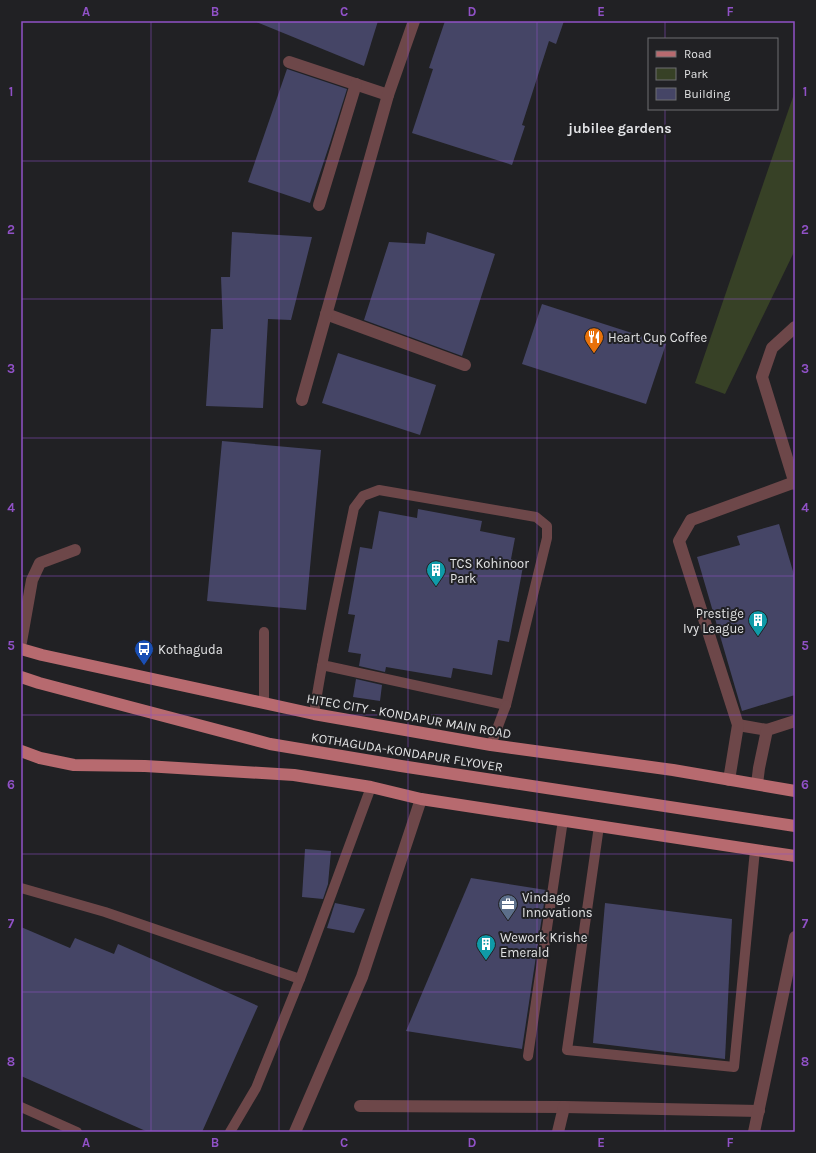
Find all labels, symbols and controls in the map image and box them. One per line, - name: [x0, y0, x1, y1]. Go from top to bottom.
- text: A: [82, 4, 90, 19]
- text: B: [211, 4, 219, 19]
- text: C: [340, 4, 348, 19]
- text: D: [468, 4, 477, 19]
- text: E: [597, 4, 605, 19]
- text: F: [726, 4, 734, 19]
- legend: [648, 38, 778, 110]
- text: Road: [684, 47, 712, 61]
- text: Park: [684, 67, 709, 81]
- text: 1: [9, 84, 13, 99]
- text: 1: [803, 84, 807, 99]
- text: Building: [684, 87, 731, 101]
- district label: jubilee gardens: [566, 120, 672, 137]
- text: 2: [7, 222, 15, 237]
- text: 2: [801, 222, 809, 237]
- restaurant icon: Heart Cup Coffee: [583, 326, 605, 354]
- place label: Heart Cup Coffee: [608, 330, 707, 345]
- text: 3: [7, 361, 15, 376]
- text: 3: [801, 361, 809, 376]
- text: 4: [7, 500, 15, 515]
- text: 4: [801, 500, 809, 515]
- place label: TCS Kohinoor Park: [450, 556, 529, 586]
- building icon: TCS Kohinoor Park: [425, 559, 447, 587]
- place label: Prestige Ivy League: [683, 606, 744, 636]
- building icon: Prestige Ivy League: [747, 609, 769, 637]
- text: 5: [7, 638, 15, 653]
- bus stop icon: Kothaguda: [133, 638, 155, 666]
- text: 5: [801, 638, 809, 653]
- place label: Kothaguda: [158, 642, 223, 657]
- street label: HITEC CITY - KONDAPUR MAIN ROAD: [305, 691, 513, 741]
- street label: KOTHAGUDA-KONDAPUR FLYOVER: [310, 729, 504, 775]
- text: 6: [7, 777, 15, 792]
- text: 6: [801, 777, 809, 792]
- place label: Vindago Innovations: [522, 890, 593, 920]
- office icon: Vindago Innovations: [497, 893, 519, 921]
- text: 7: [8, 916, 15, 931]
- text: 7: [802, 916, 809, 931]
- place label: Wework Krishe Emerald: [500, 930, 588, 960]
- building icon: Wework Krishe Emerald: [475, 933, 497, 961]
- text: 8: [7, 1054, 15, 1069]
- text: 8: [801, 1054, 809, 1069]
- text: A: [82, 1135, 90, 1150]
- text: B: [211, 1135, 219, 1150]
- text: C: [340, 1135, 348, 1150]
- text: D: [468, 1135, 477, 1150]
- text: E: [597, 1135, 605, 1150]
- text: F: [726, 1135, 734, 1150]

